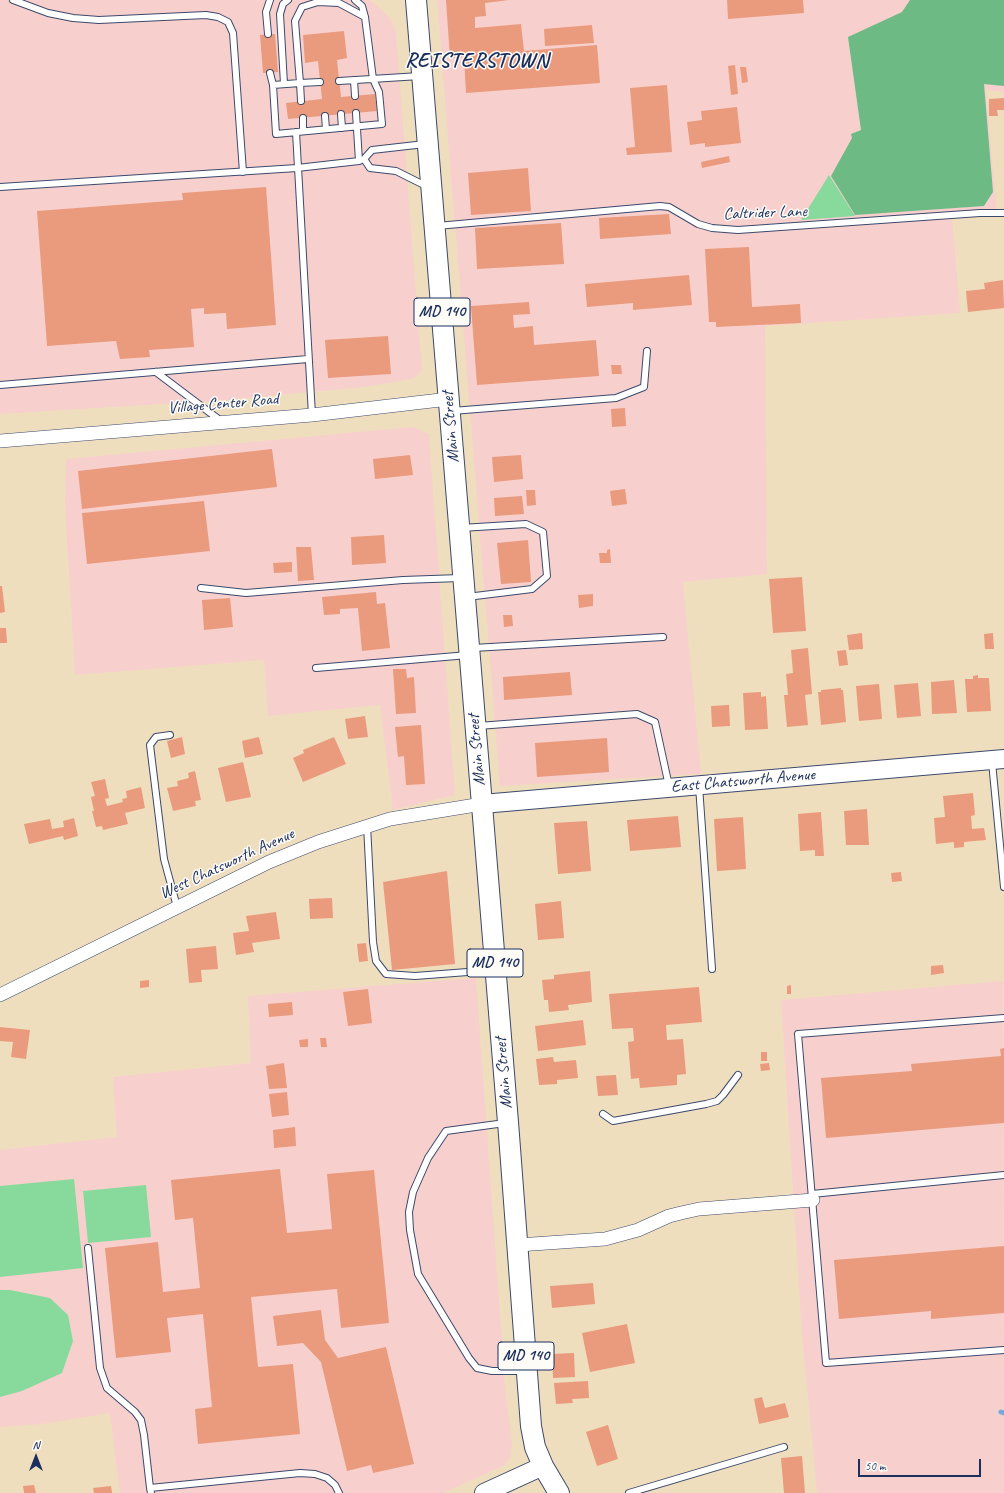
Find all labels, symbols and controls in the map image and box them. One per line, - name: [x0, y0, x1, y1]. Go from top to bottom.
- district label: REISTERSTOWN: [406, 48, 548, 74]
- street label: Caltrider Lane: [723, 201, 807, 225]
- road number: MD 140: [414, 298, 470, 326]
- street label: Village Center Road: [167, 389, 279, 419]
- street label: Main Street: [438, 390, 464, 464]
- street label: Main Street: [464, 713, 490, 787]
- street label: East Chatsworth Avenue: [670, 765, 816, 797]
- street label: West Chatsworth Avenue: [157, 824, 297, 904]
- road number: MD 140: [467, 949, 523, 977]
- street label: Main Street: [491, 1036, 517, 1110]
- road number: MD 140: [498, 1342, 554, 1370]
- north arrow: [16, 1437, 56, 1477]
- text: N: [33, 1438, 39, 1452]
- scale bar: [860, 1451, 983, 1477]
- text: 50 m: [865, 1458, 885, 1474]

